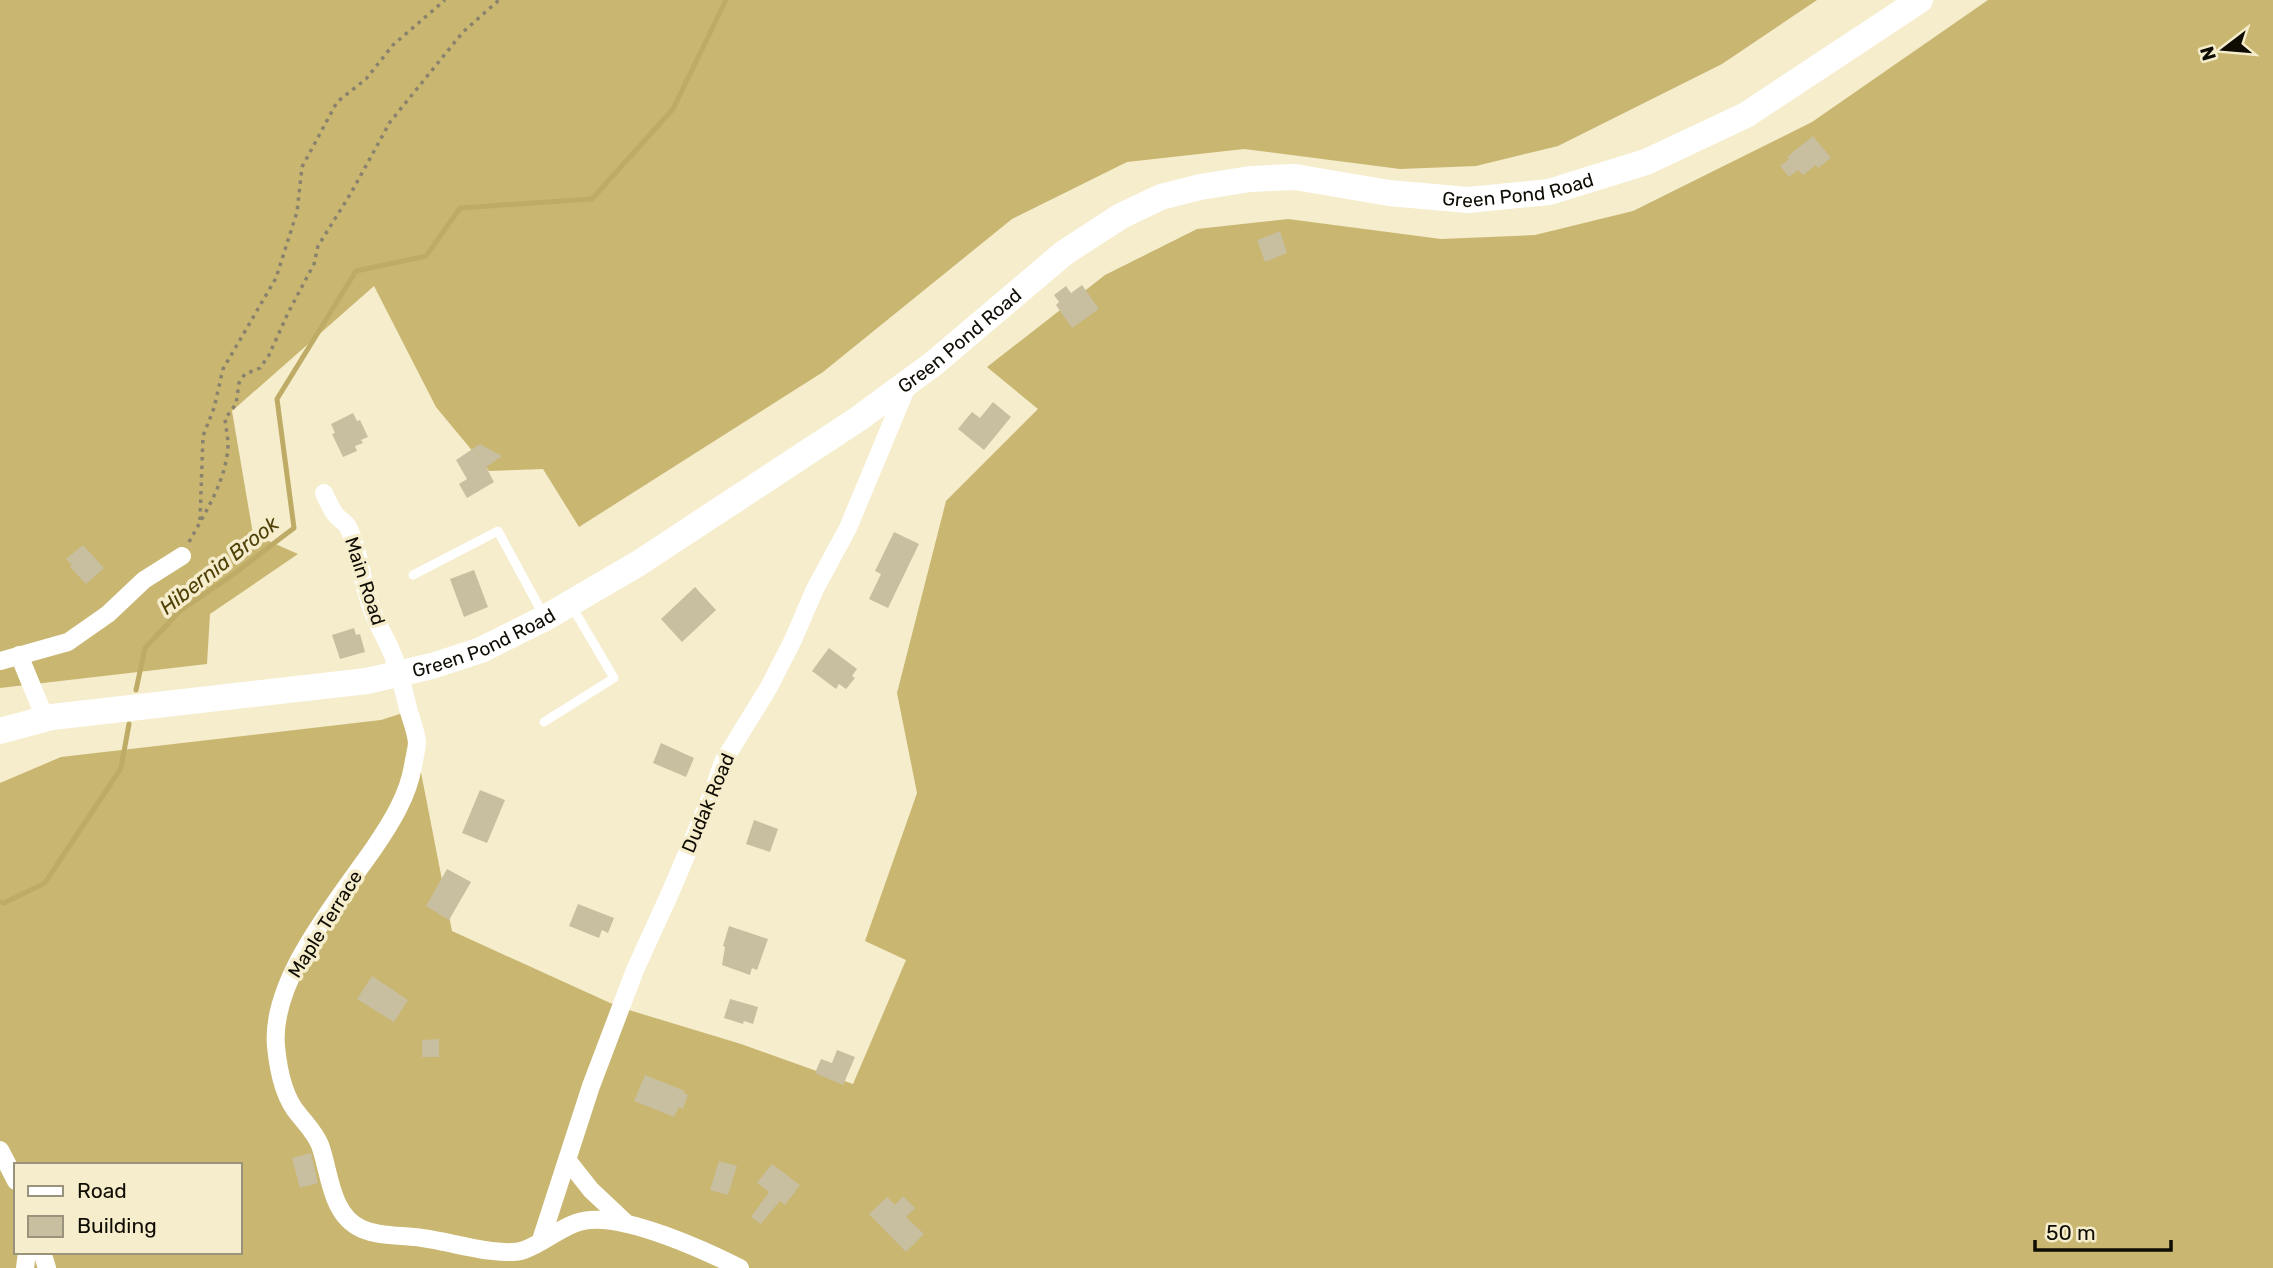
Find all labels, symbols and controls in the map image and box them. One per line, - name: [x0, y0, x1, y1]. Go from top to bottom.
- north arrow: [2189, 14, 2259, 84]
- text: N: [2195, 44, 2221, 63]
- street label: Green Pond Road: [1441, 167, 1596, 212]
- street label: Green Pond Road: [893, 283, 1026, 398]
- water label: Hibernia Brook: [154, 510, 285, 619]
- street label: Main Road: [340, 534, 390, 628]
- street label: Green Pond Road: [410, 603, 559, 682]
- street label: Dudak Road: [677, 750, 739, 856]
- street label: Maple Terrace: [283, 866, 367, 982]
- legend: [14, 1163, 242, 1254]
- text: Road: [77, 1178, 127, 1203]
- scale bar: [2035, 1208, 2172, 1252]
- text: Building: [77, 1213, 157, 1238]
- text: 50 m: [2046, 1220, 2096, 1245]

